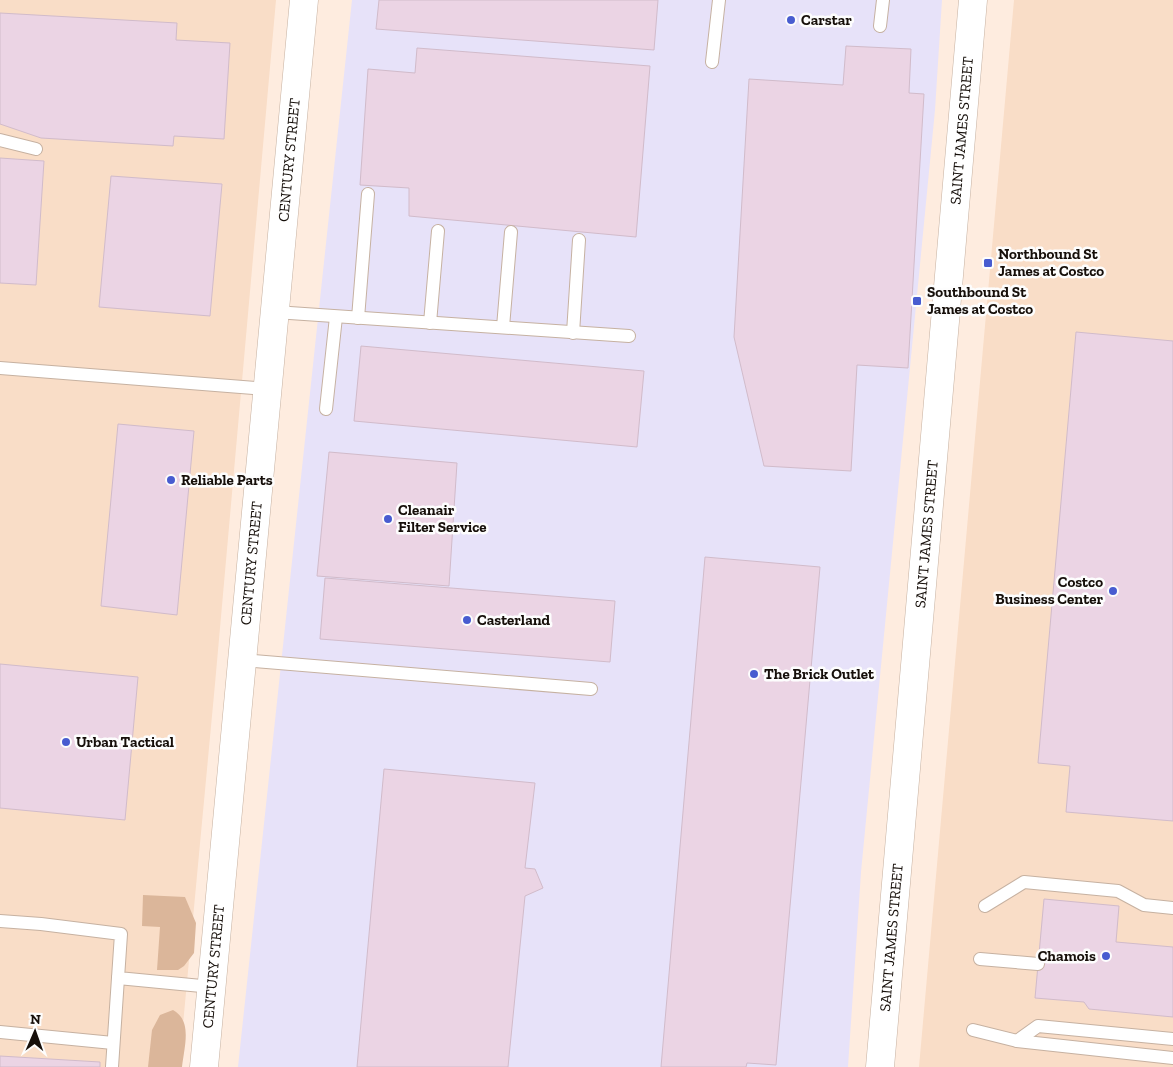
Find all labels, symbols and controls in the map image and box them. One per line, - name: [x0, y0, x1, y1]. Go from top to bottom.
- place label: Carstar: [801, 11, 852, 29]
- marker: Carstar: [785, 14, 797, 26]
- street label: SAINT JAMES STREET: [946, 56, 977, 205]
- street label: CENTURY STREET: [274, 97, 304, 223]
- place label: Northbound St James at Costco: [998, 245, 1104, 280]
- marker: Northbound St James at Costco: [982, 257, 994, 269]
- place label: Southbound St James at Costco: [927, 283, 1033, 318]
- marker: Southbound St James at Costco: [911, 295, 923, 307]
- street label: SAINT JAMES STREET: [911, 459, 942, 609]
- place label: Reliable Parts: [181, 471, 273, 489]
- marker: Reliable Parts: [165, 474, 177, 486]
- street label: CENTURY STREET: [236, 500, 266, 626]
- place label: Cleanair Filter Service: [398, 501, 487, 536]
- marker: Cleanair Filter Service: [382, 513, 394, 525]
- place label: Costco Business Center: [995, 573, 1103, 608]
- marker: Costco Business Center: [1107, 585, 1119, 597]
- place label: Casterland: [477, 611, 551, 629]
- marker: Casterland: [461, 614, 473, 626]
- place label: The Brick Outlet: [764, 665, 875, 683]
- marker: The Brick Outlet: [748, 668, 760, 680]
- place label: Urban Tactical: [76, 733, 174, 751]
- marker: Urban Tactical: [60, 736, 72, 748]
- street label: SAINT JAMES STREET: [876, 863, 907, 1012]
- street label: CENTURY STREET: [199, 904, 228, 1029]
- place label: Chamois: [1038, 947, 1096, 965]
- marker: Chamois: [1100, 950, 1112, 962]
- north arrow: [10, 1007, 60, 1057]
- text: N: [30, 1011, 41, 1028]

